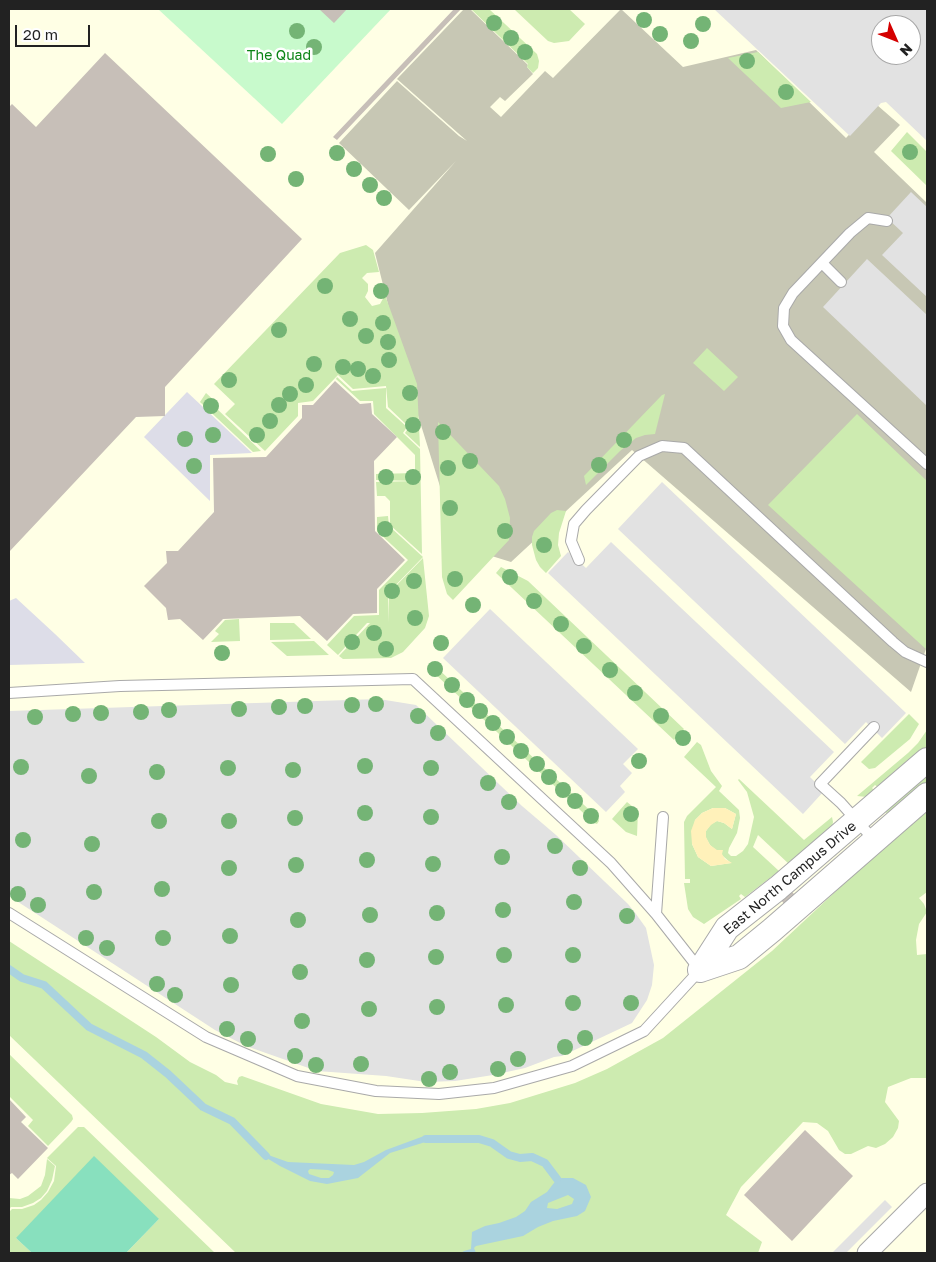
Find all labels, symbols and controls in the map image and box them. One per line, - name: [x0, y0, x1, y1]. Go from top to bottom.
- scale bar: [18, 15, 92, 47]
- north arrow: [871, 15, 921, 65]
- text: 20 m: [23, 25, 58, 43]
- text: N: [897, 40, 916, 60]
- park label: The Quad: [247, 48, 311, 64]
- street label: East North Campus Drive: [720, 818, 860, 938]

